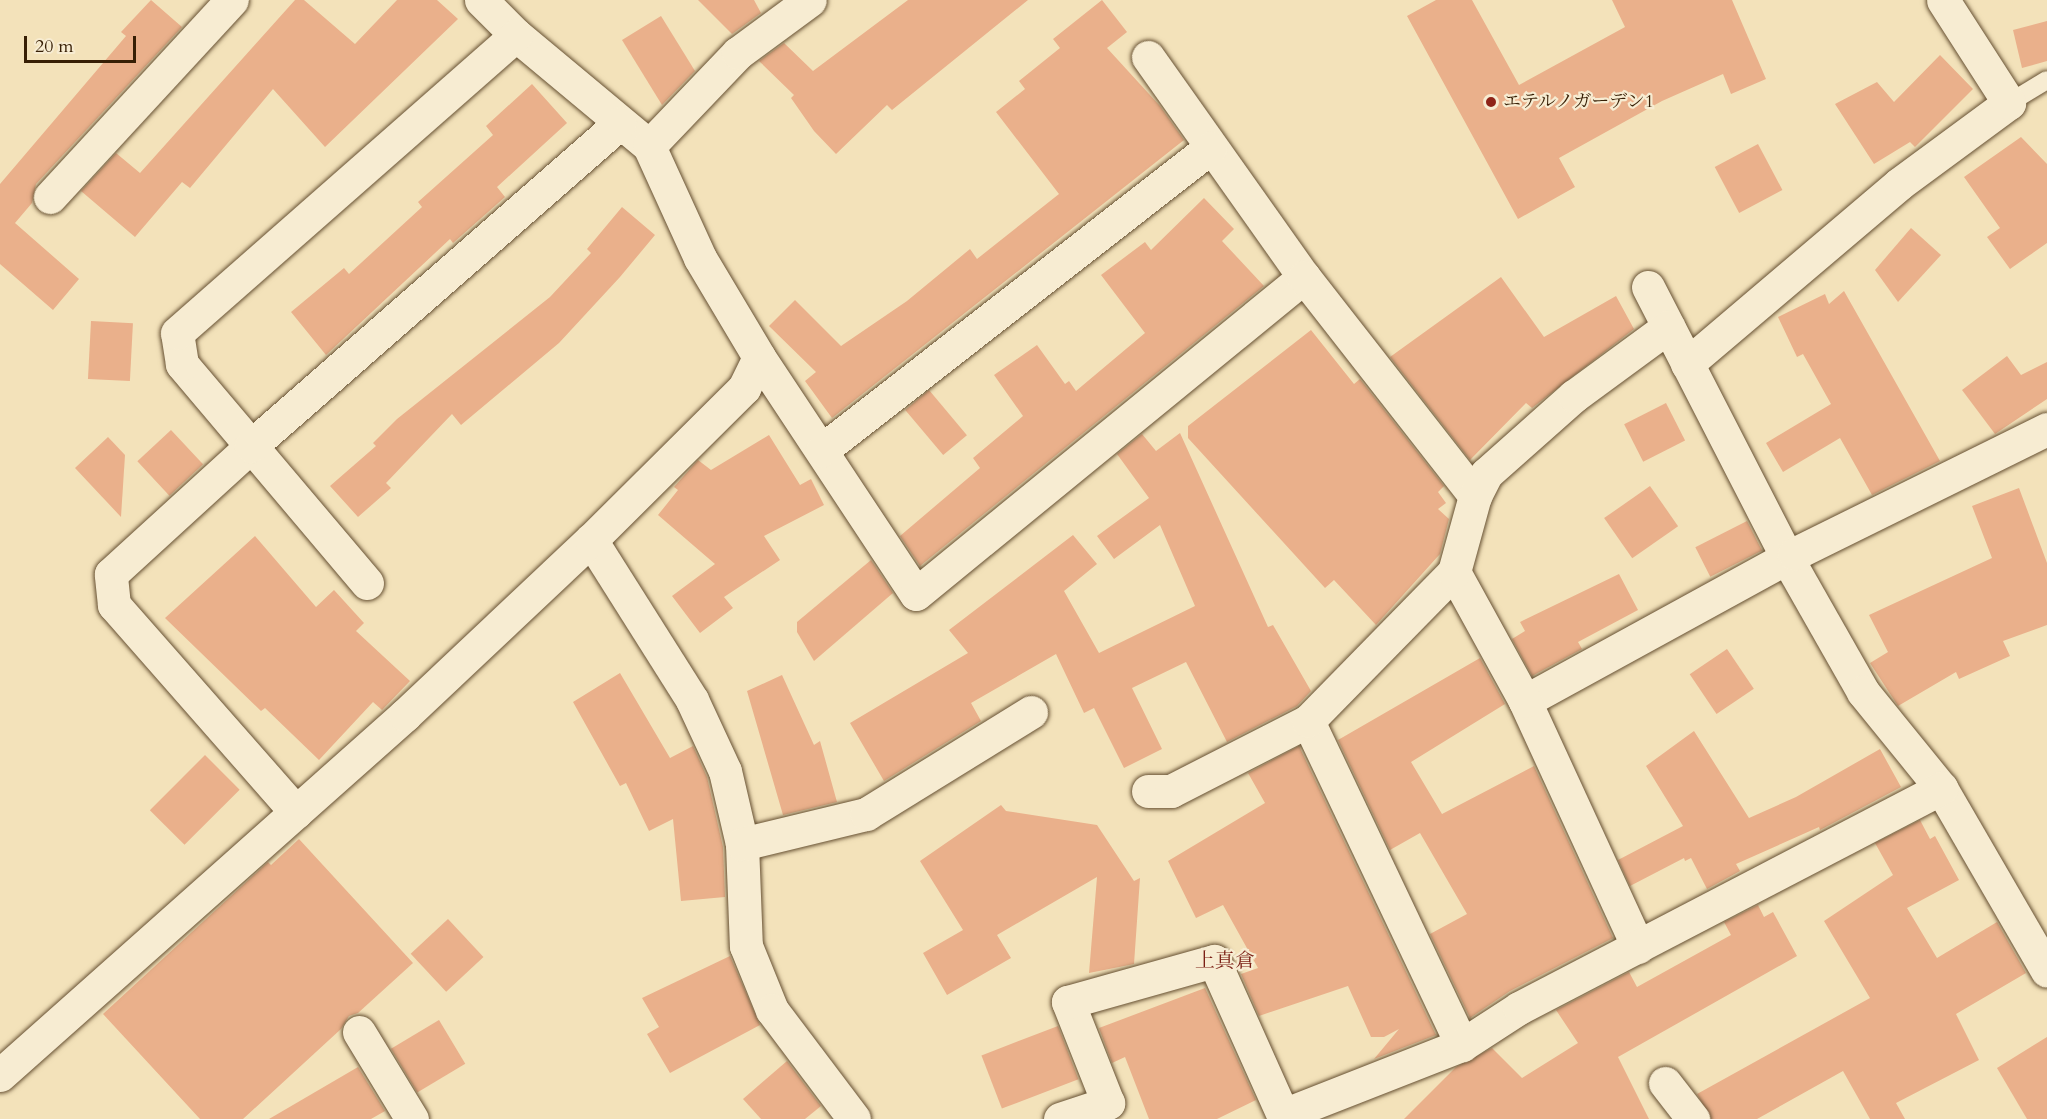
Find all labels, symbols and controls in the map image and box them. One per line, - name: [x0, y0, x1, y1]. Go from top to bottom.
- scale bar: [27, 24, 140, 62]
- text: 20 m: [35, 34, 74, 59]
- place label: エテルノガーデン1: [1503, 91, 1656, 113]
- marker: エテルノガーデン1: [1484, 95, 1498, 109]
- district label: 上真倉: [1195, 948, 1255, 972]

